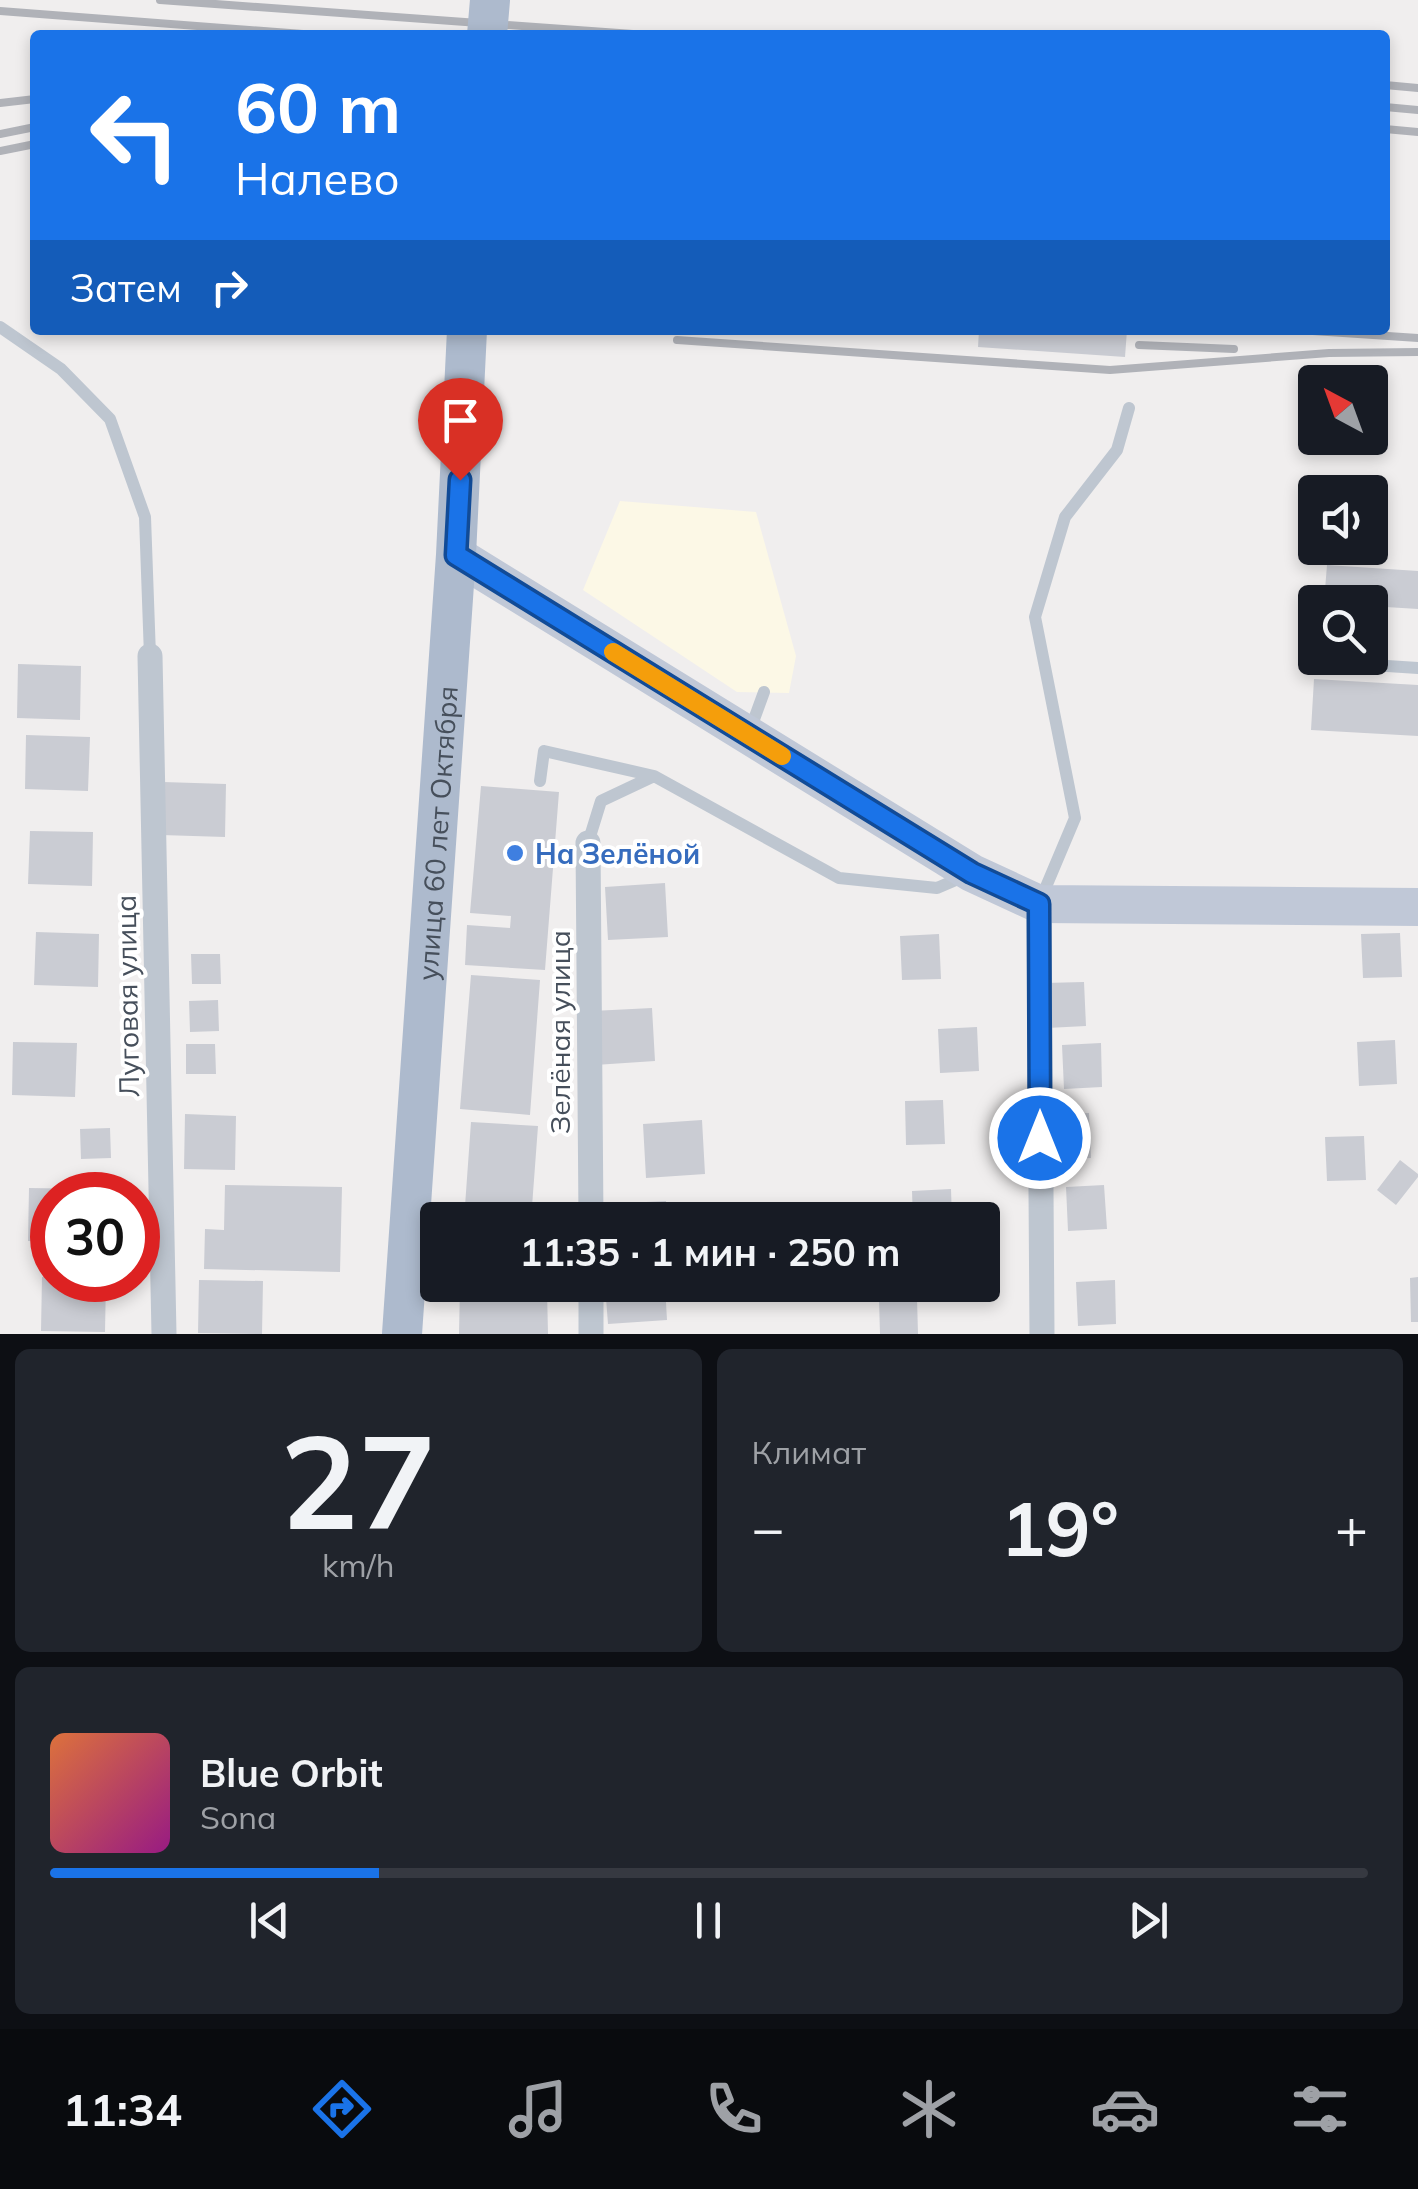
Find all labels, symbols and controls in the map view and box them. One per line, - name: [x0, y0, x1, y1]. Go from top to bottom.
- text: 60 m: [235, 63, 401, 151]
- icon: left: [70, 70, 200, 200]
- text: Налево: [235, 150, 400, 206]
- icon: right: [202, 260, 257, 315]
- text: Затем: [70, 264, 182, 312]
- north arrow: [1298, 365, 1388, 455]
- map controls: [1298, 365, 1388, 675]
- pin: [418, 378, 503, 481]
- icon: arrive: [433, 393, 488, 448]
- button: sound: [1298, 475, 1388, 565]
- button: search: [1298, 585, 1388, 675]
- street label: улица 60 лет Октября: [409, 685, 464, 982]
- place label: На Зелёной: [535, 836, 700, 871]
- marker: На Зелёной: [504, 842, 526, 864]
- street label: Луговая улица: [108, 895, 146, 1097]
- street label: Зелёная улица: [542, 930, 577, 1134]
- position arrow: [988, 1086, 1092, 1190]
- speed limit sign: 30: [30, 1172, 160, 1302]
- text: 11:35 · 1 мин · 250 m: [520, 1228, 900, 1276]
- text: 27: [280, 1398, 436, 1562]
- text: Климат: [752, 1432, 866, 1472]
- text: 19°: [1001, 1481, 1119, 1575]
- text: −: [752, 1493, 785, 1562]
- text: +: [1335, 1493, 1368, 1562]
- text: km/h: [322, 1545, 394, 1585]
- text: Blue Orbit: [200, 1749, 383, 1797]
- text: Sona: [200, 1797, 276, 1837]
- icon: previous: [242, 1893, 297, 1948]
- icon: pause: [681, 1893, 736, 1948]
- icon: next: [1121, 1893, 1176, 1948]
- icon: directions: [307, 2074, 377, 2144]
- icon: music: [503, 2074, 573, 2144]
- icon: phone: [699, 2074, 769, 2144]
- icon: climate: [894, 2074, 964, 2144]
- icon: car: [1090, 2074, 1160, 2144]
- icon: filters: [1285, 2074, 1355, 2144]
- text: 11:34: [63, 2081, 182, 2137]

